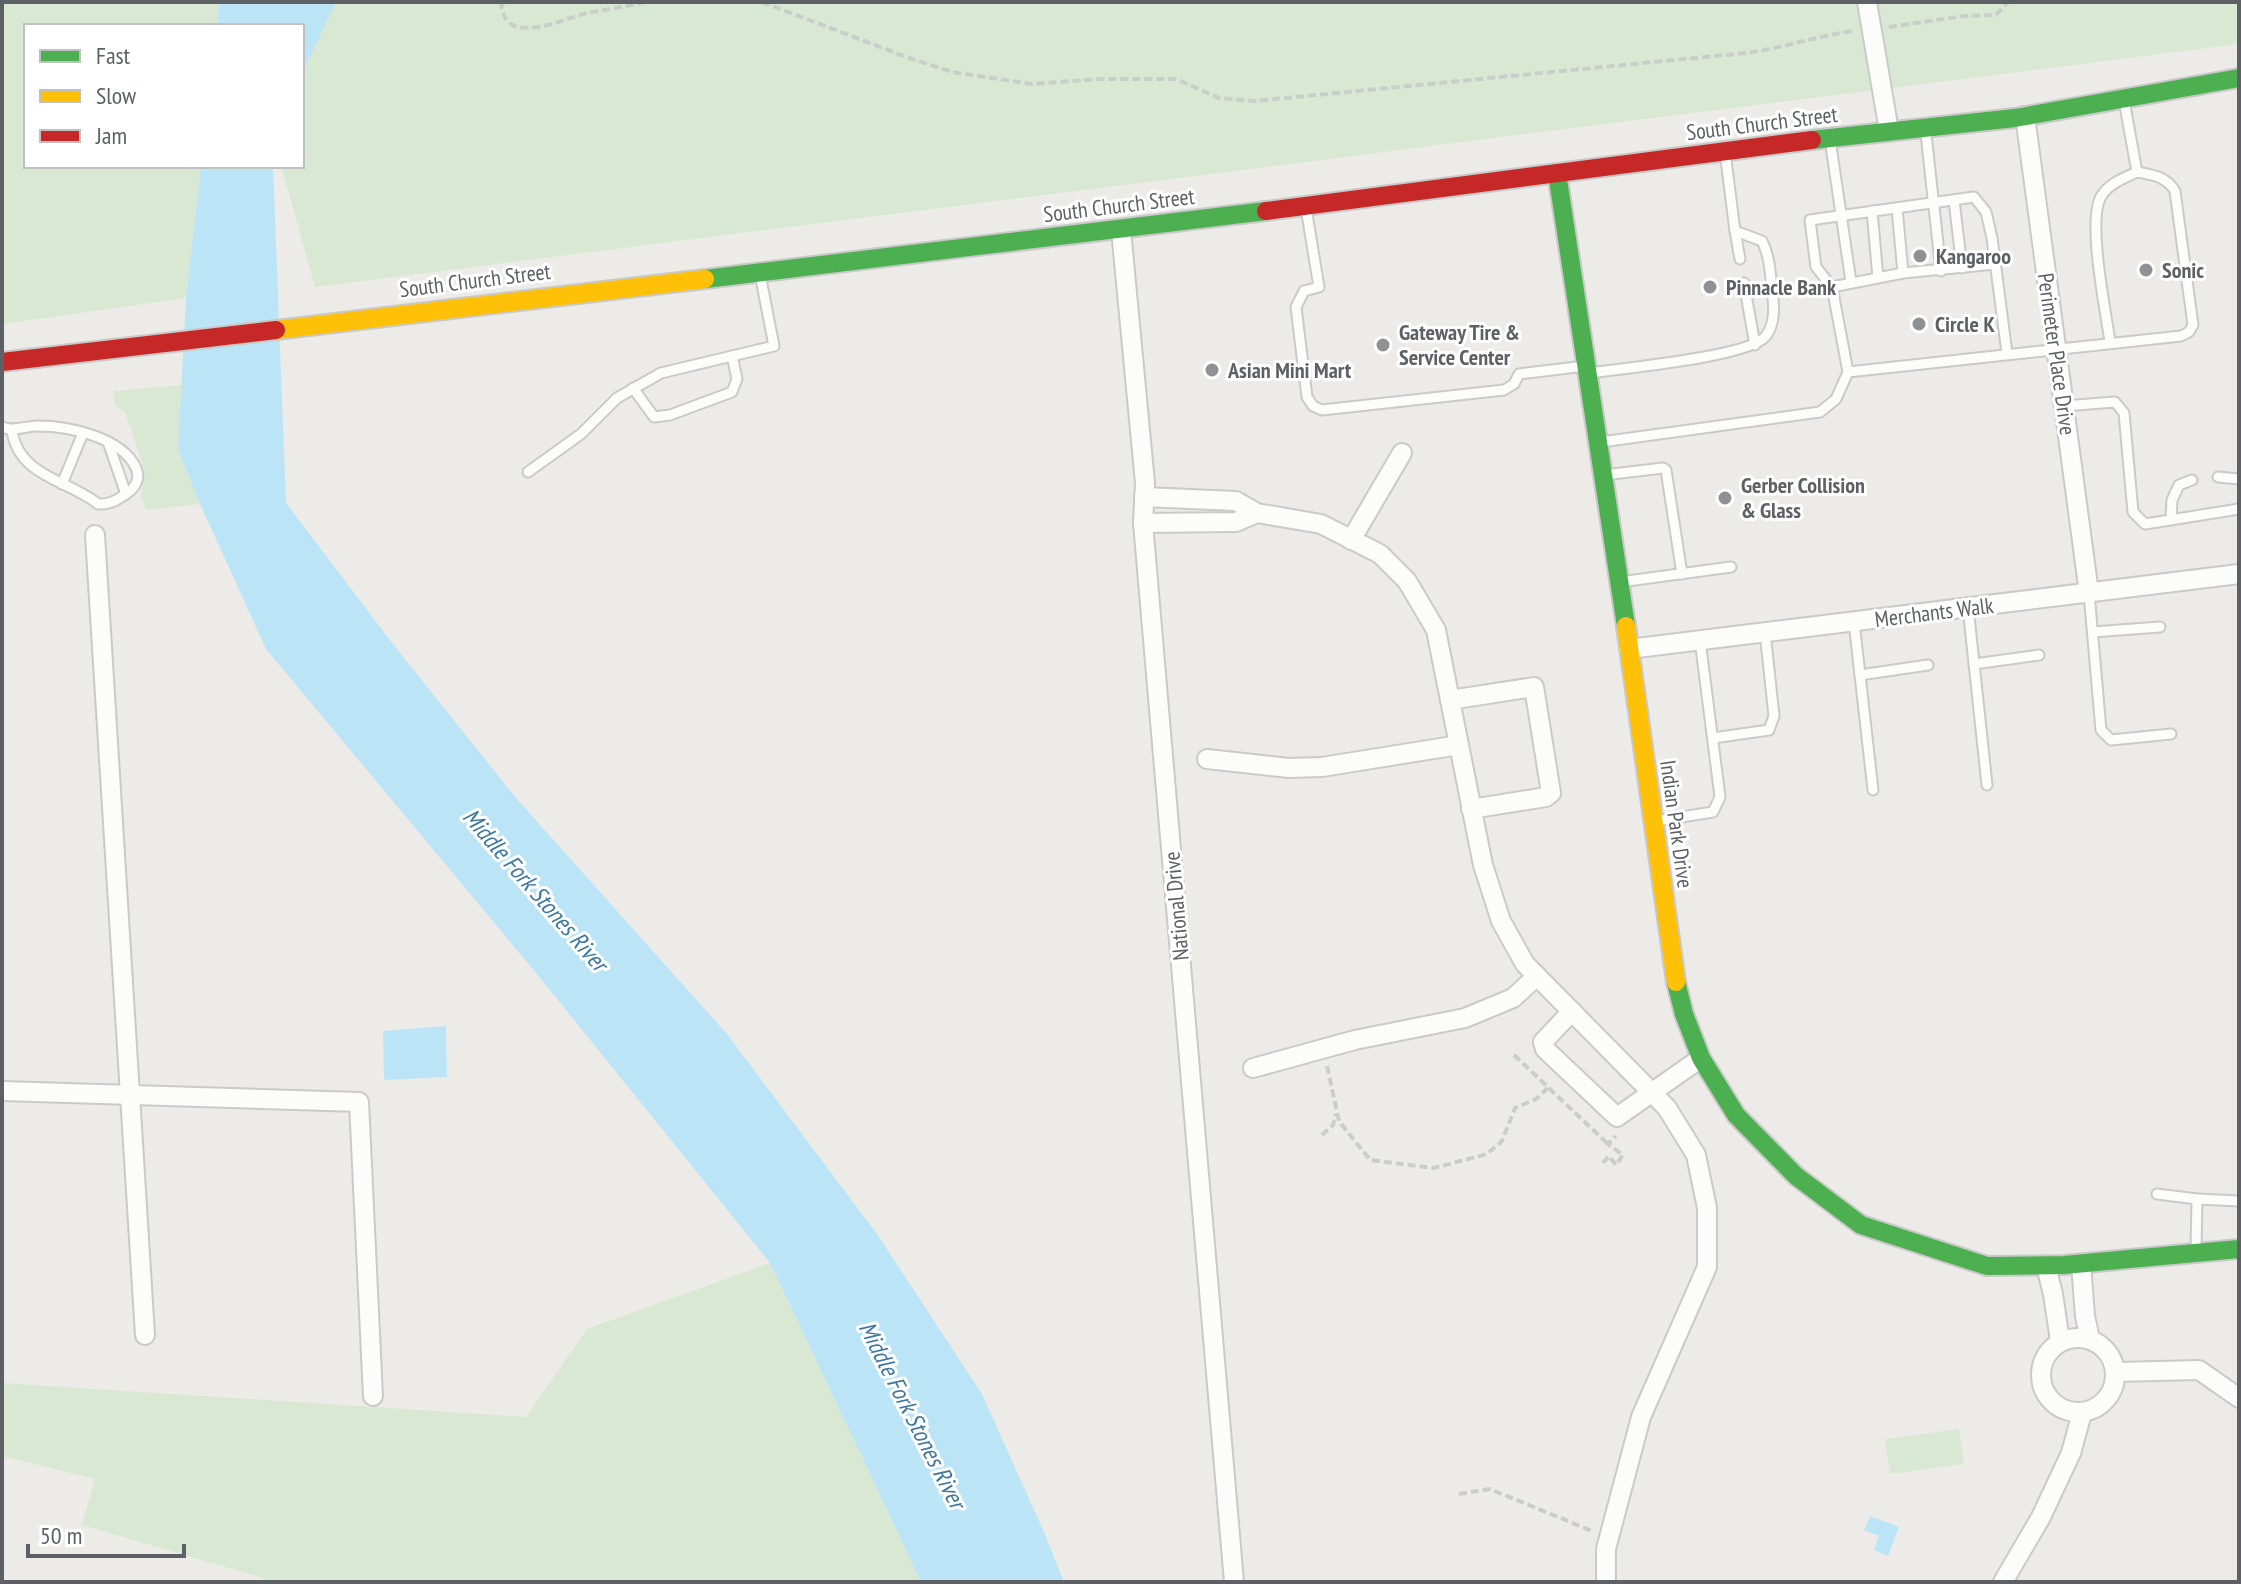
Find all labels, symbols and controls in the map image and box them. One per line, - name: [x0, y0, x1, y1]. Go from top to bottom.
- legend: [24, 24, 304, 168]
- text: Fast: [96, 40, 131, 71]
- text: Slow: [96, 80, 137, 111]
- street label: South Church Street: [1685, 100, 1839, 146]
- text: Jam: [95, 120, 127, 151]
- street label: South Church Street: [1042, 182, 1196, 228]
- place label: Kangaroo: [1936, 242, 2011, 270]
- marker: Kangaroo: [1911, 247, 1929, 265]
- place label: Sonic: [2162, 256, 2204, 284]
- street label: South Church Street: [398, 257, 552, 303]
- marker: Sonic: [2137, 261, 2155, 279]
- street label: Perimeter Place Drive: [2032, 271, 2082, 437]
- place label: Pinnacle Bank: [1726, 273, 1837, 301]
- marker: Pinnacle Bank: [1701, 278, 1719, 296]
- place label: Circle K: [1935, 310, 1995, 338]
- marker: Circle K: [1910, 315, 1928, 333]
- place label: Gateway Tire & Service Center: [1399, 318, 1520, 371]
- marker: Gateway Tire & Service Center: [1374, 336, 1392, 354]
- place label: Asian Mini Mart: [1227, 356, 1352, 384]
- marker: Asian Mini Mart: [1203, 361, 1221, 379]
- place label: Gerber Collision & Glass: [1741, 471, 1865, 524]
- marker: Gerber Collision & Glass: [1716, 489, 1734, 507]
- street label: Merchants Walk: [1873, 591, 1995, 633]
- street label: Indian Park Drive: [1654, 758, 1700, 890]
- water label: Middle Fork Stones River: [456, 802, 617, 980]
- street label: National Drive: [1157, 850, 1195, 962]
- water label: Middle Fork Stones River: [852, 1316, 975, 1517]
- scale bar: [28, 1508, 184, 1558]
- text: 50 m: [40, 1520, 82, 1551]

